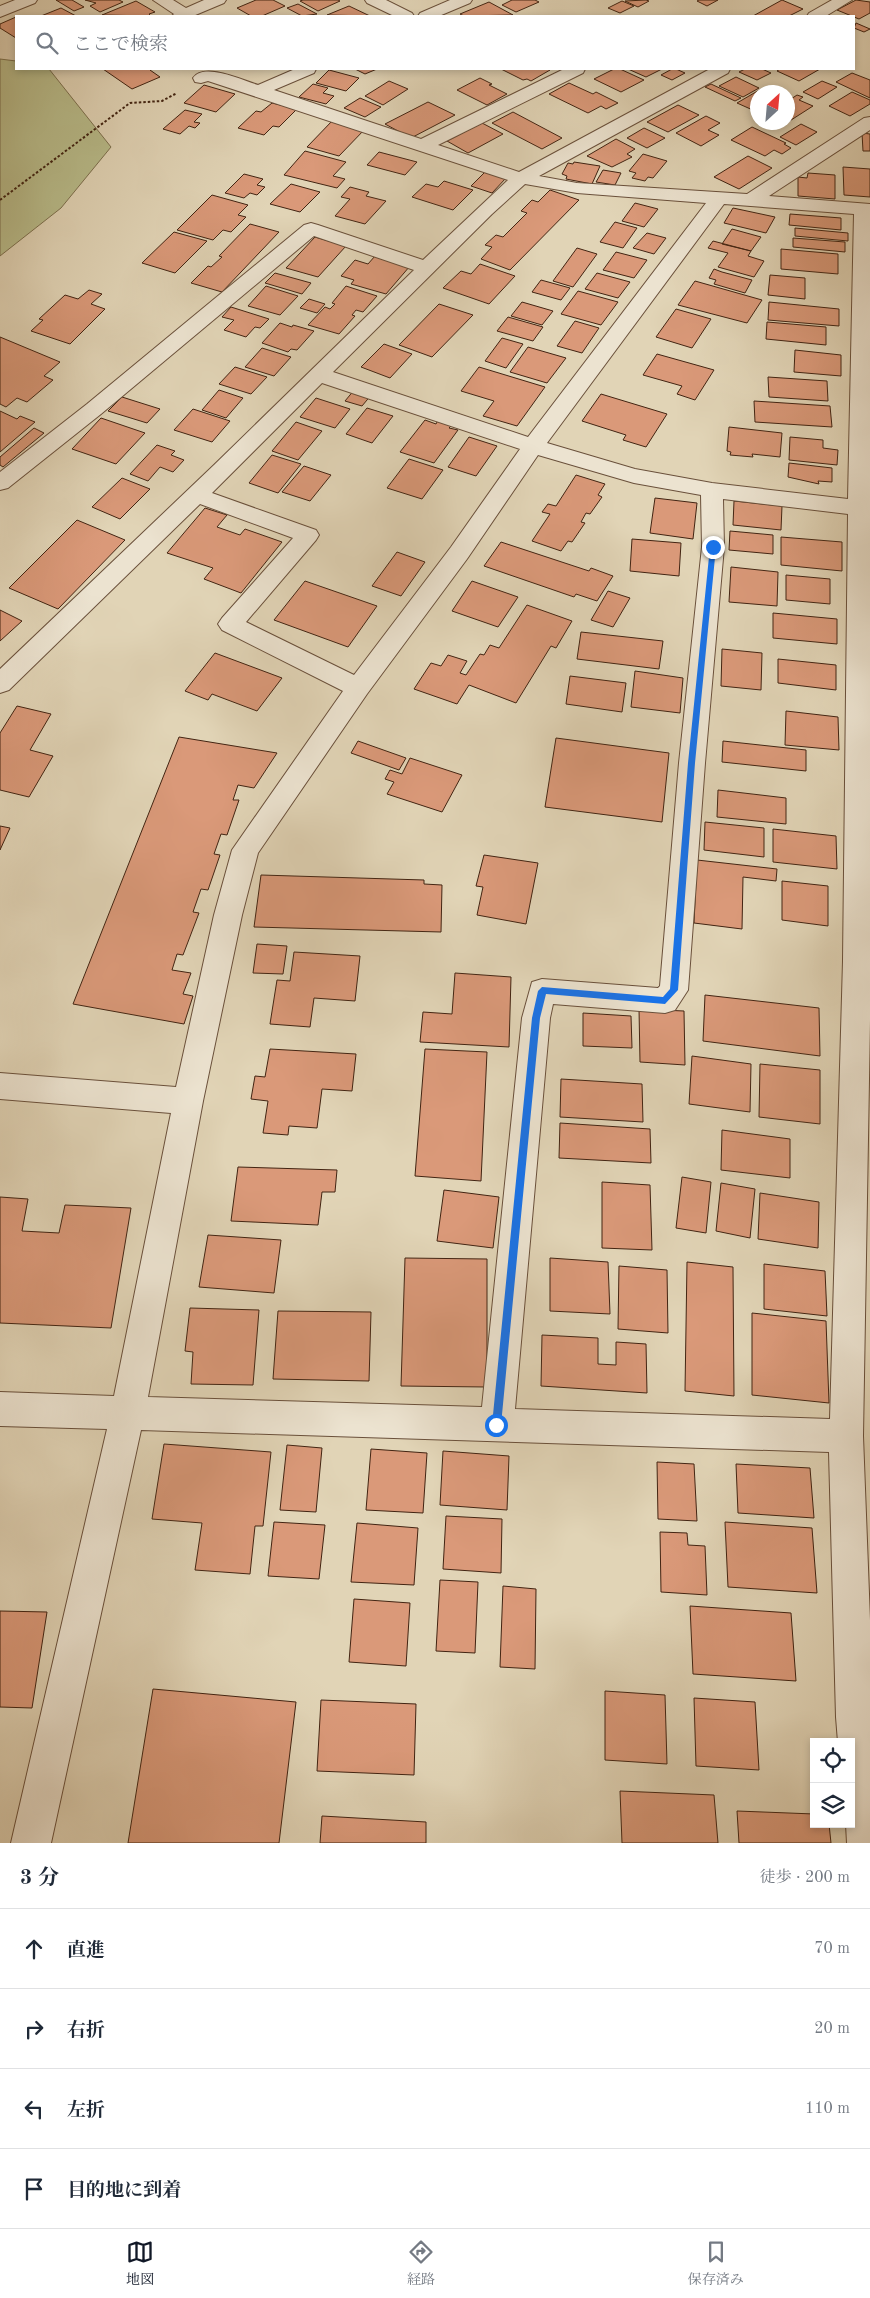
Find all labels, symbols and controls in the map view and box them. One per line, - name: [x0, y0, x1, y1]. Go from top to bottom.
- search box: [15, 15, 855, 70]
- icon: search: [33, 29, 61, 57]
- text: ここで検索: [73, 36, 168, 55]
- north arrow: [750, 85, 795, 130]
- route end: [702, 536, 725, 559]
- route start: [485, 1414, 508, 1437]
- map controls: [810, 1738, 855, 1828]
- button: locate: [810, 1738, 855, 1783]
- button: layers: [810, 1783, 855, 1828]
- text: 3 分: [20, 1868, 59, 1889]
- text: 徒歩 · 200 m: [760, 1870, 850, 1886]
- icon: ahead: [20, 1935, 48, 1963]
- text: 70 m: [814, 1941, 850, 1957]
- text: 直進: [67, 1942, 105, 1961]
- icon: right: [20, 2015, 48, 2043]
- text: 20 m: [814, 2021, 850, 2037]
- text: 右折: [67, 2022, 105, 2041]
- icon: left: [20, 2095, 48, 2123]
- text: 110 m: [805, 2101, 850, 2117]
- text: 左折: [67, 2102, 105, 2121]
- icon: arrive: [20, 2175, 48, 2203]
- text: 目的地に到着: [67, 2182, 181, 2201]
- tab: 地図: [126, 2238, 154, 2289]
- tab: 経路: [407, 2238, 435, 2289]
- tab: 保存済み: [688, 2238, 744, 2289]

